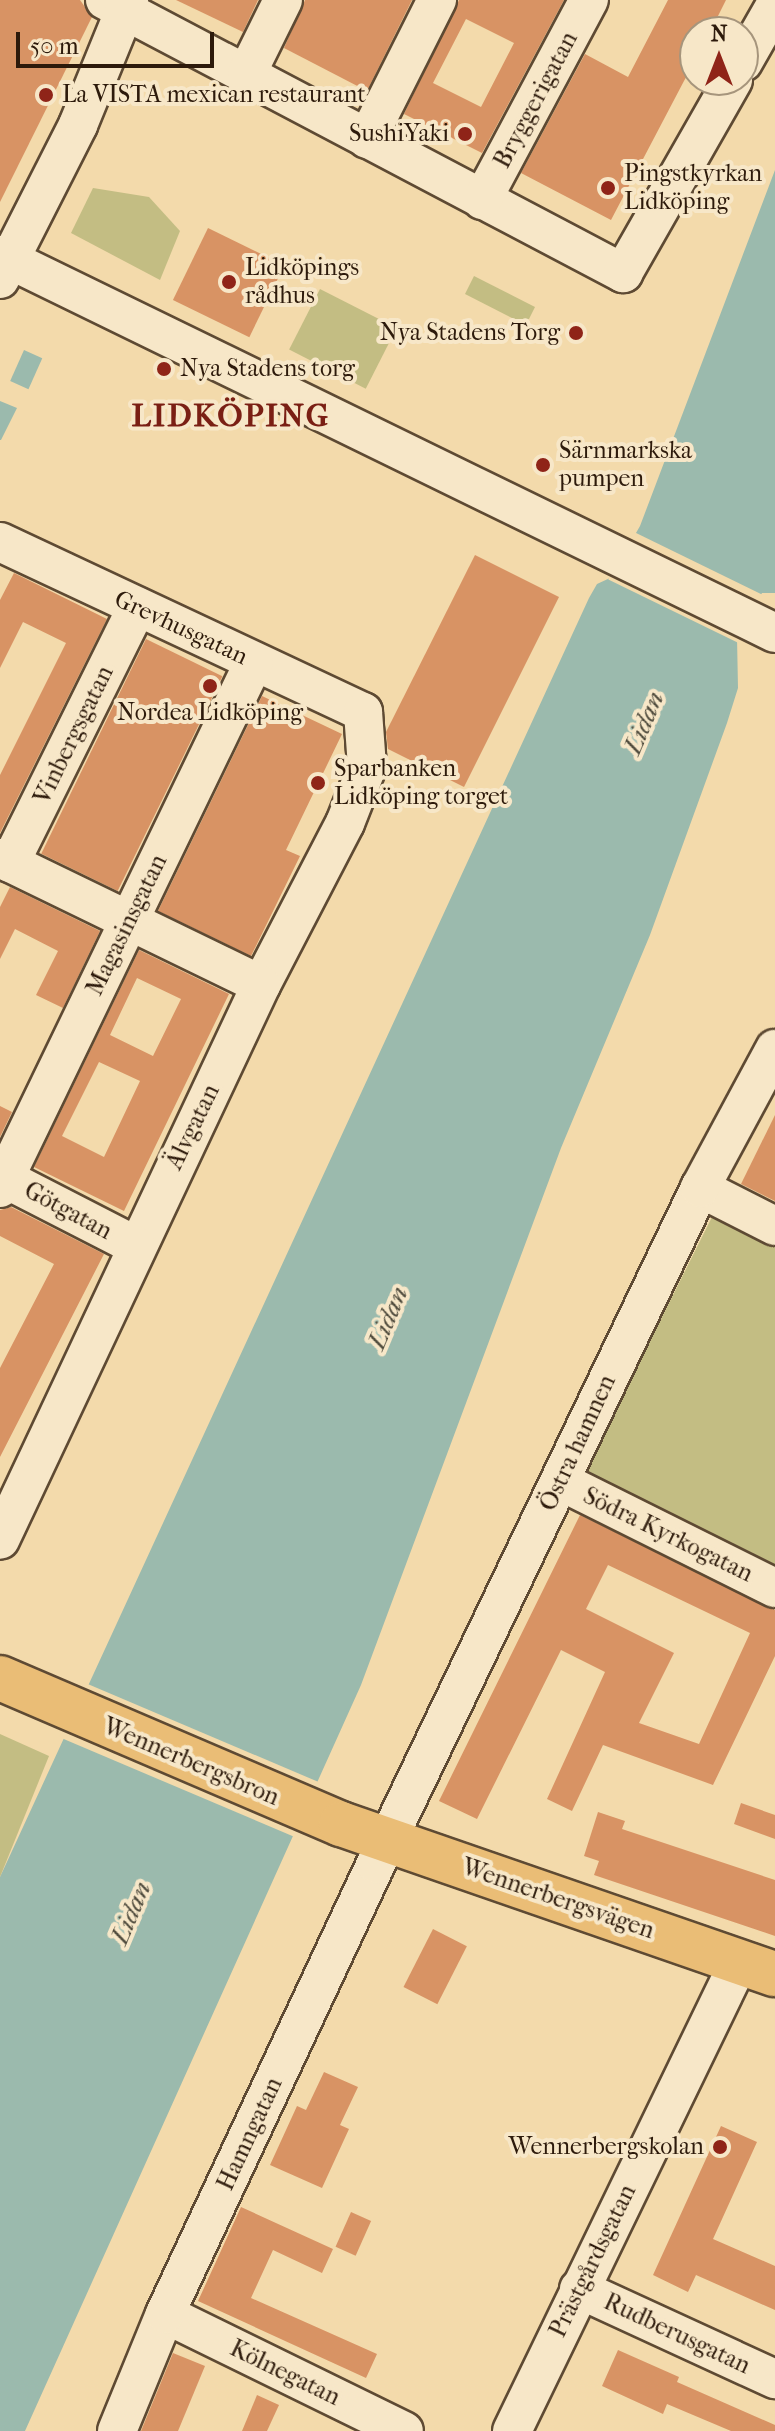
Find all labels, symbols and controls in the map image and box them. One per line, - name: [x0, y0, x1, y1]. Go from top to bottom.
- scale bar: [20, 16, 218, 66]
- north arrow: [679, 16, 759, 96]
- text: N: [711, 21, 727, 47]
- street label: Bryggerigatan: [488, 27, 584, 173]
- text: 50 m: [30, 32, 79, 60]
- place label: La VISTA mexican restaurant: [62, 81, 366, 109]
- marker: La VISTA mexican restaurant: [37, 86, 55, 104]
- place label: SushiYaki: [349, 120, 449, 148]
- marker: SushiYaki: [456, 125, 474, 143]
- place label: Pingstkyrkan Lidköping: [624, 160, 762, 216]
- marker: Pingstkyrkan Lidköping: [599, 179, 617, 197]
- place label: Lidköpings rådhus: [245, 254, 359, 310]
- marker: Lidköpings rådhus: [220, 273, 238, 291]
- place label: Nya Stadens Torg: [380, 319, 560, 347]
- marker: Nya Stadens Torg: [567, 324, 585, 342]
- place label: Nya Stadens torg: [180, 355, 355, 383]
- marker: Nya Stadens torg: [155, 360, 173, 378]
- district label: LIDKÖPING: [132, 397, 330, 435]
- place label: Särnmarkska pumpen: [559, 437, 692, 493]
- marker: Särnmarkska pumpen: [534, 456, 552, 474]
- street label: Grevhusgatan: [110, 585, 252, 671]
- street label: Vinbergsgatan: [28, 661, 120, 809]
- marker: Nordea Lidköping: [201, 677, 219, 695]
- water label: Lidan: [617, 687, 671, 759]
- place label: Nordea Lidköping: [117, 699, 303, 727]
- place label: Sparbanken Lidköping torget: [334, 755, 508, 811]
- marker: Sparbanken Lidköping torget: [309, 774, 327, 792]
- street label: Magasinsgatan: [80, 850, 174, 1000]
- street label: Älvgatan: [160, 1080, 226, 1174]
- street label: Götgatan: [19, 1176, 117, 1246]
- water label: Lidan: [361, 1282, 415, 1354]
- street label: Östra hamnen: [534, 1370, 622, 1516]
- street label: Södra Kyrkogatan: [578, 1481, 758, 1589]
- street label: Wennerbergsbron: [99, 1712, 283, 1812]
- street label: Wennerbergsvägen: [458, 1853, 658, 1945]
- water label: Lidan: [104, 1877, 158, 1949]
- street label: Hamngatan: [211, 2073, 289, 2195]
- place label: Wennerbergskolan: [508, 2133, 704, 2161]
- marker: Wennerbergskolan: [711, 2138, 729, 2156]
- street label: Prästgårdsgatan: [544, 2180, 642, 2342]
- street label: Rudberusgatan: [599, 2288, 755, 2380]
- street label: Kölnegatan: [225, 2334, 345, 2412]

